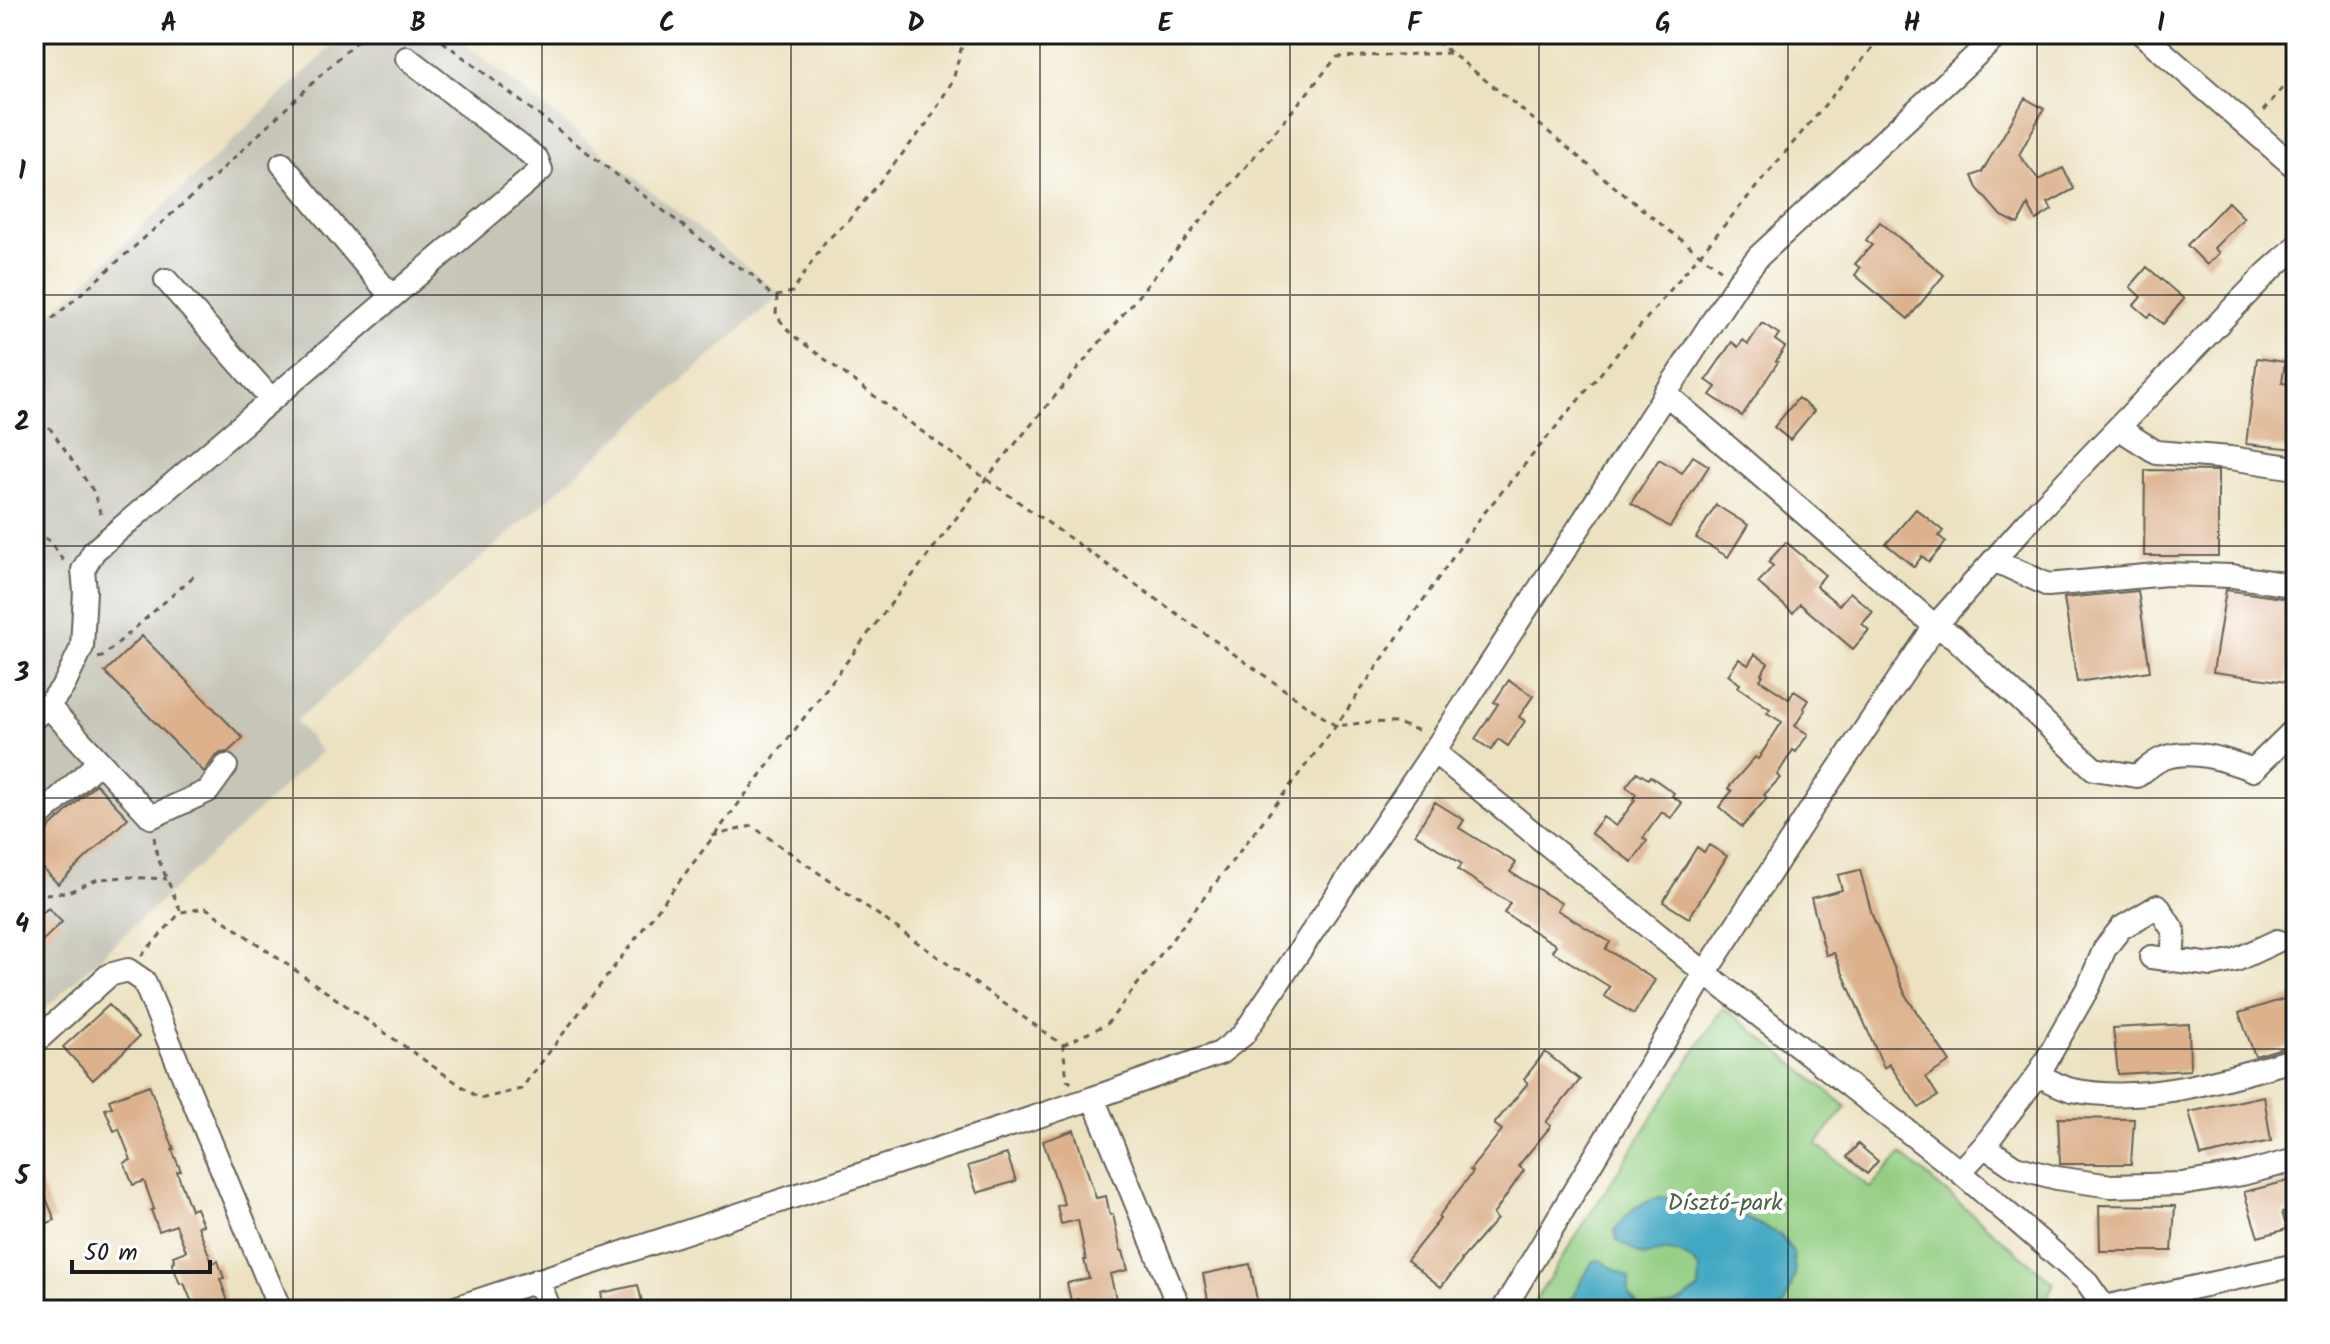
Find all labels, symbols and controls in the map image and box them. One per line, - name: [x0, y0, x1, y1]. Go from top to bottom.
- text: A: [161, 3, 177, 45]
- text: B: [410, 3, 426, 45]
- text: C: [659, 3, 675, 45]
- text: D: [907, 3, 925, 45]
- text: E: [1158, 3, 1174, 45]
- text: F: [1407, 3, 1423, 45]
- text: G: [1655, 3, 1671, 45]
- text: H: [1904, 3, 1921, 45]
- text: I: [2157, 3, 2165, 45]
- text: 1: [18, 151, 26, 193]
- text: 2: [14, 402, 30, 444]
- text: 3: [14, 653, 29, 695]
- text: 4: [15, 904, 29, 946]
- text: 5: [14, 1156, 30, 1198]
- park label: Dísztó-park: [1667, 1184, 1783, 1223]
- scale bar: [72, 1224, 210, 1274]
- text: 50 m: [84, 1234, 138, 1273]

